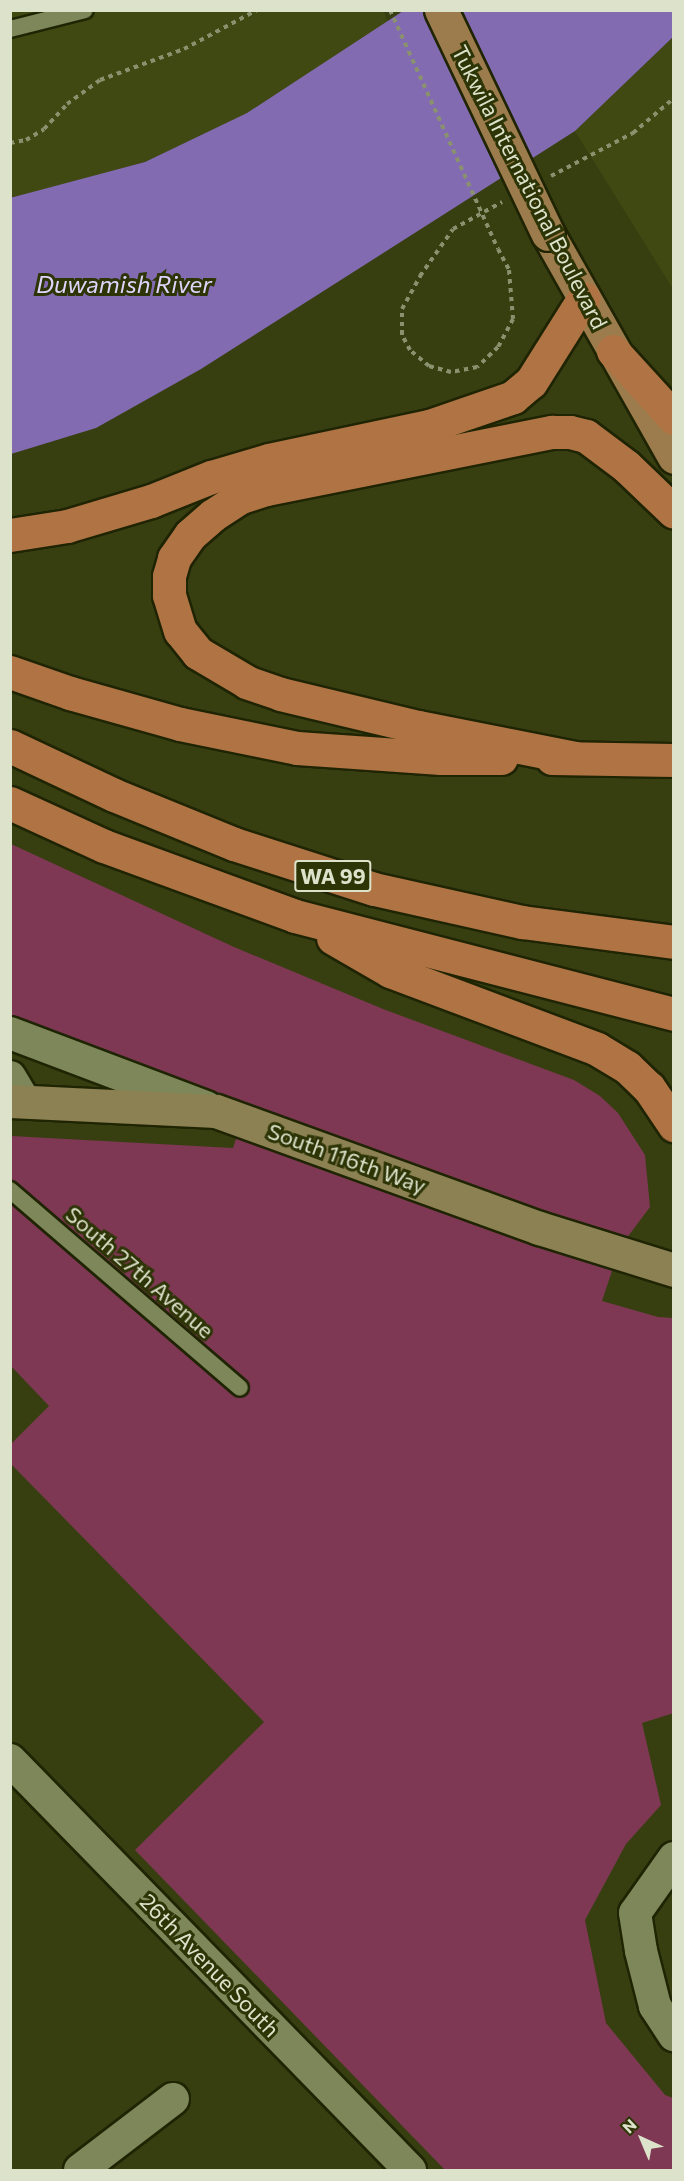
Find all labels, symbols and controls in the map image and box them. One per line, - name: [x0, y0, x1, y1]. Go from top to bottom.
- street label: Tukwila International Boulevard: [447, 41, 613, 333]
- water label: Duwamish River: [36, 270, 212, 298]
- road number: WA 99: [294, 858, 372, 894]
- street label: South 116th Way: [264, 1117, 430, 1199]
- street label: South 27th Avenue: [61, 1201, 219, 1343]
- street label: 26th Avenue South: [135, 1888, 285, 2042]
- north arrow: [612, 2109, 672, 2169]
- text: N: [618, 2115, 640, 2137]

